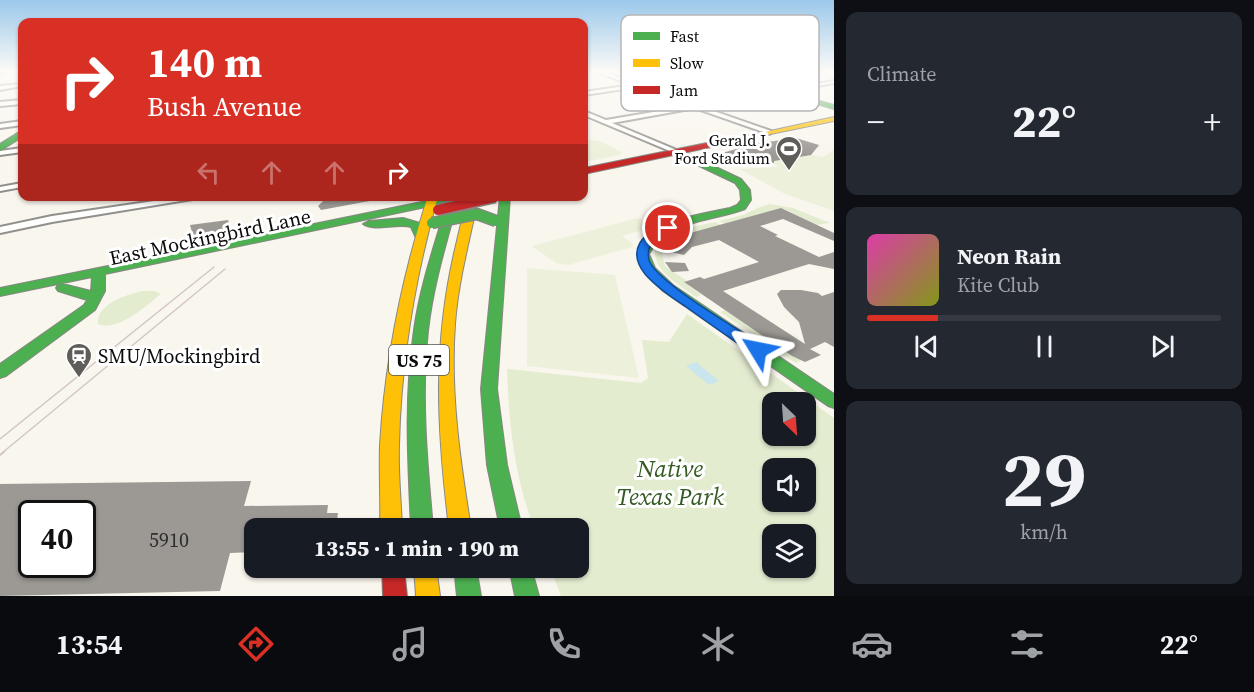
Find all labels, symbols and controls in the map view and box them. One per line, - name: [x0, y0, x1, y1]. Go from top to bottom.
- legend: [621, 15, 819, 111]
- text: Fast: [670, 25, 700, 47]
- text: 140 m: [147, 33, 262, 91]
- icon: right: [48, 42, 126, 120]
- text: Slow: [670, 52, 705, 74]
- text: Climate: [867, 60, 936, 88]
- text: Jam: [669, 79, 698, 101]
- text: Bush Avenue: [147, 88, 302, 125]
- text: 22°: [1012, 90, 1076, 152]
- text: −: [867, 99, 885, 144]
- text: +: [1203, 99, 1221, 144]
- place label: Gerald J. Ford Stadium: [674, 129, 770, 169]
- sports icon: Gerald J. Ford Stadium: [774, 134, 804, 172]
- icon: left: [192, 156, 225, 189]
- icon: ahead: [255, 156, 288, 189]
- icon: ahead: [318, 156, 351, 189]
- icon: right: [381, 156, 414, 189]
- street label: East Mockingbird Lane: [107, 202, 313, 272]
- pin: [642, 202, 693, 253]
- icon: arrive: [651, 211, 684, 244]
- text: Neon Rain: [957, 241, 1061, 271]
- text: Kite Club: [957, 271, 1039, 299]
- position arrow: [726, 318, 790, 382]
- icon: previous: [910, 330, 943, 363]
- icon: pause: [1028, 330, 1061, 363]
- icon: next: [1146, 330, 1179, 363]
- station icon: SMU/Mockingbird: [64, 341, 94, 379]
- place label: SMU/Mockingbird: [98, 342, 261, 370]
- road number: US 75: [389, 345, 449, 375]
- north arrow: [762, 392, 816, 446]
- map controls: [762, 392, 816, 578]
- text: 29: [1002, 425, 1086, 532]
- park label: Native Texas Park: [616, 452, 724, 513]
- button: sound: [762, 458, 816, 512]
- speed limit sign: 40: [18, 500, 96, 578]
- text: km/h: [1020, 518, 1068, 546]
- button: layers: [762, 524, 816, 578]
- house number: 5910: [149, 526, 189, 554]
- text: 13:55 · 1 min · 190 m: [314, 533, 519, 563]
- icon: directions: [235, 623, 277, 665]
- icon: music: [389, 623, 431, 665]
- icon: phone: [543, 623, 585, 665]
- icon: climate: [697, 623, 739, 665]
- icon: car: [851, 623, 893, 665]
- icon: filters: [1006, 623, 1048, 665]
- text: 13:54: [56, 626, 123, 663]
- text: 22°: [1160, 626, 1198, 663]

